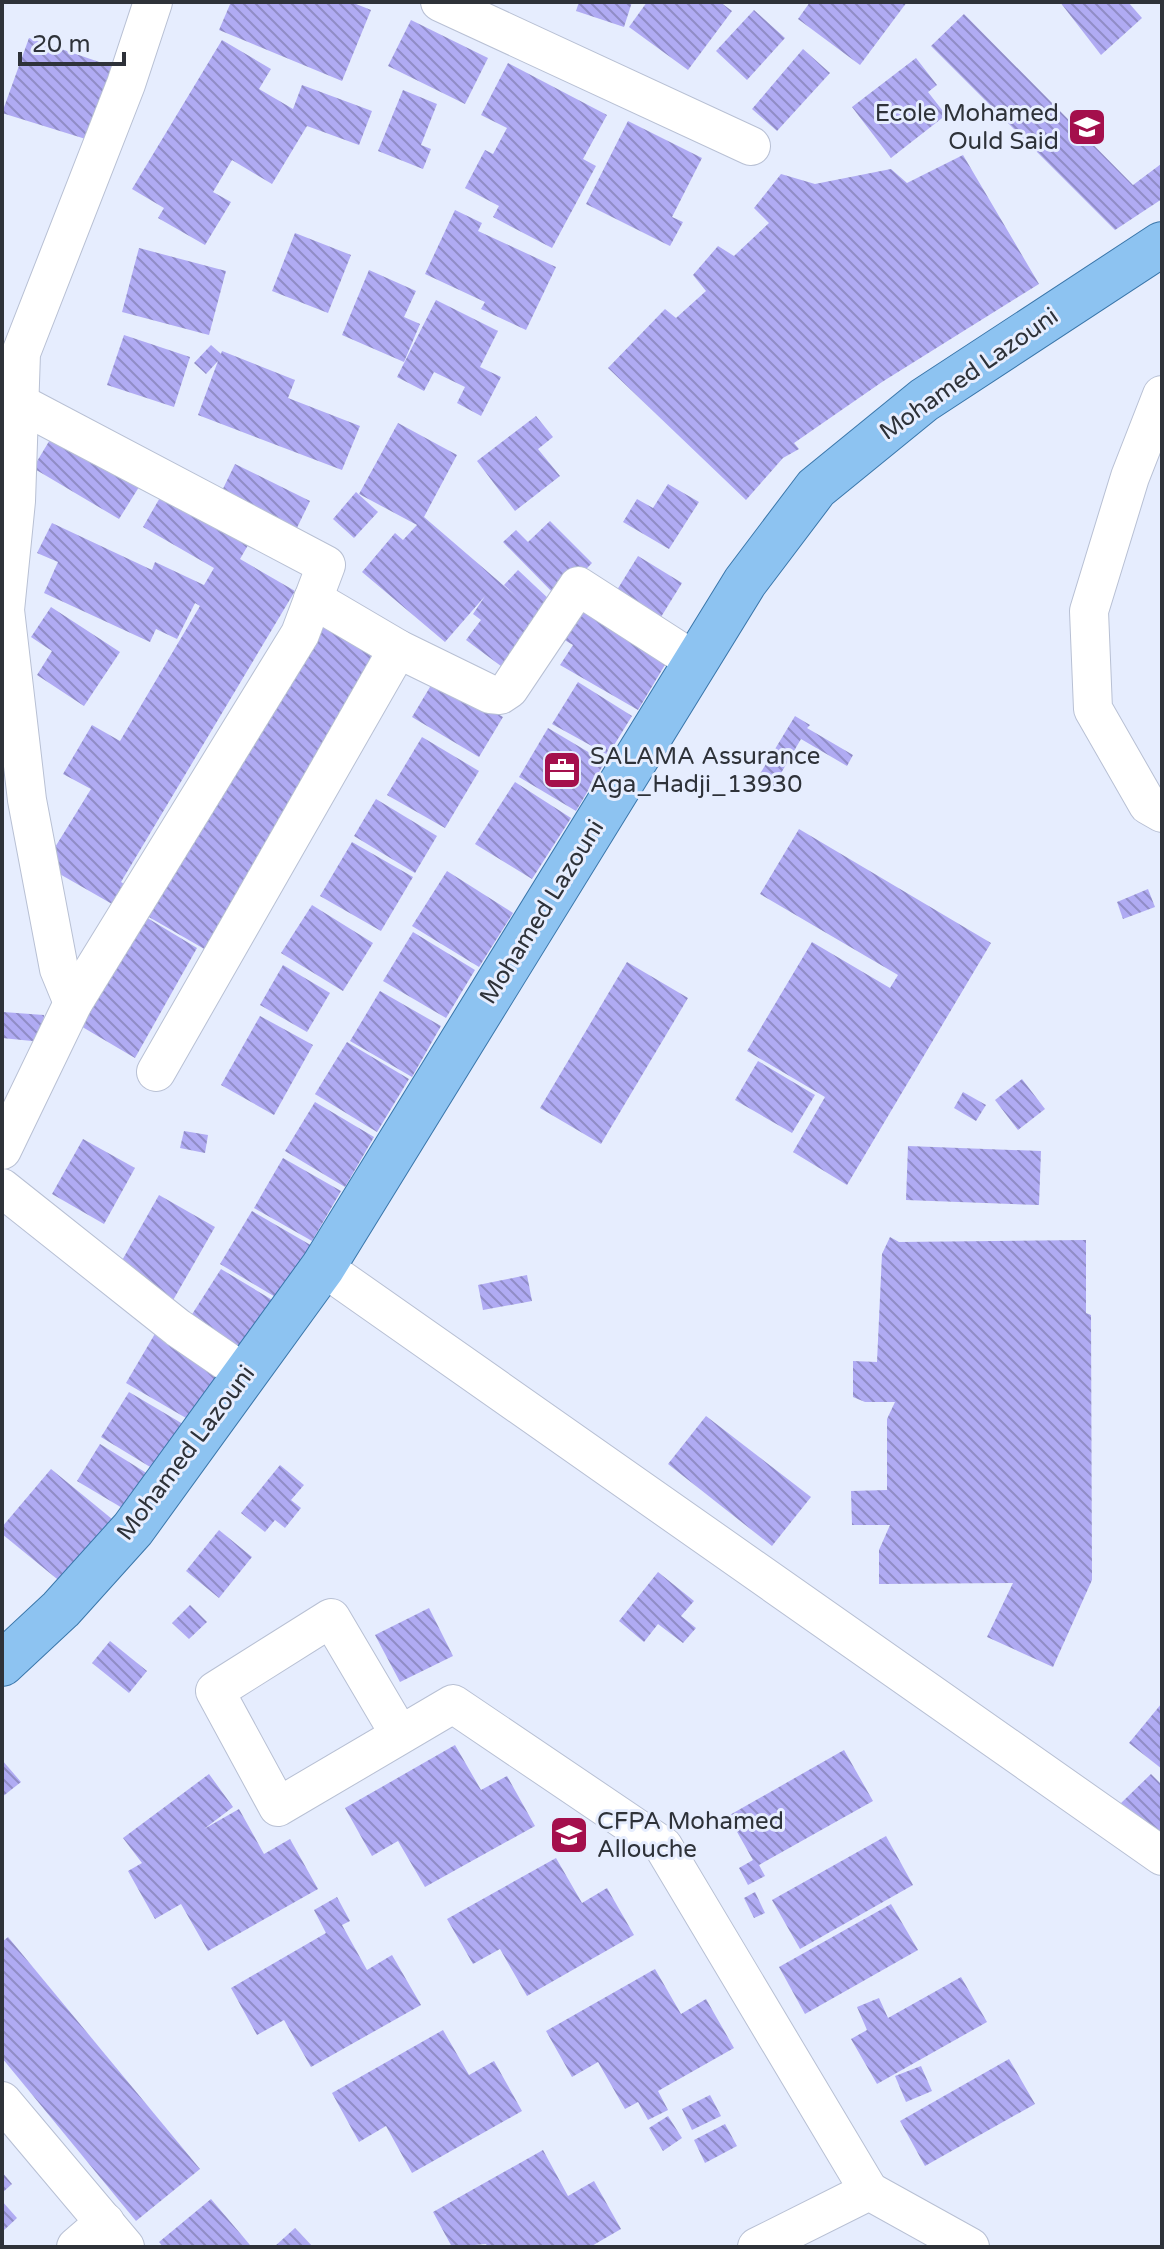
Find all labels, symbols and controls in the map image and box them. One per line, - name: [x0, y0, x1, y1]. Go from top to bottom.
- scale bar: [20, 16, 124, 66]
- text: 20 m: [32, 30, 90, 59]
- place label: Ecole Mohamed Ould Said: [875, 99, 1059, 156]
- school or university icon: Ecole Mohamed Ould Said: [1066, 106, 1108, 148]
- street label: Mohamed Lazouni: [874, 301, 1064, 447]
- place label: SALAMA Assurance Aga_Hadji_13930: [590, 742, 820, 799]
- office icon: SALAMA Assurance Aga_Hadji_13930: [541, 749, 583, 791]
- street label: Mohamed Lazouni: [474, 815, 610, 1009]
- street label: Mohamed Lazouni: [111, 1360, 261, 1546]
- place label: CFPA Mohamed Allouche: [597, 1807, 784, 1864]
- school or university icon: CFPA Mohamed Allouche: [548, 1814, 590, 1856]

